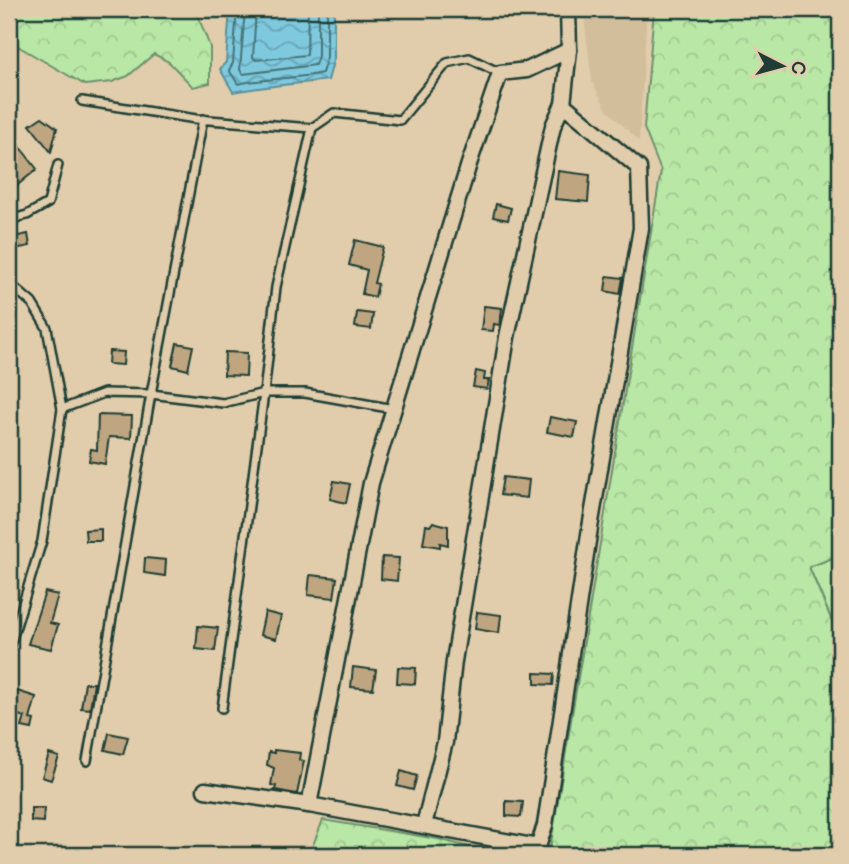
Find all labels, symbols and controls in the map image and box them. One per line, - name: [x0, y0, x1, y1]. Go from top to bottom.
- north arrow: [748, 32, 818, 102]
- text: С: [785, 60, 810, 75]

